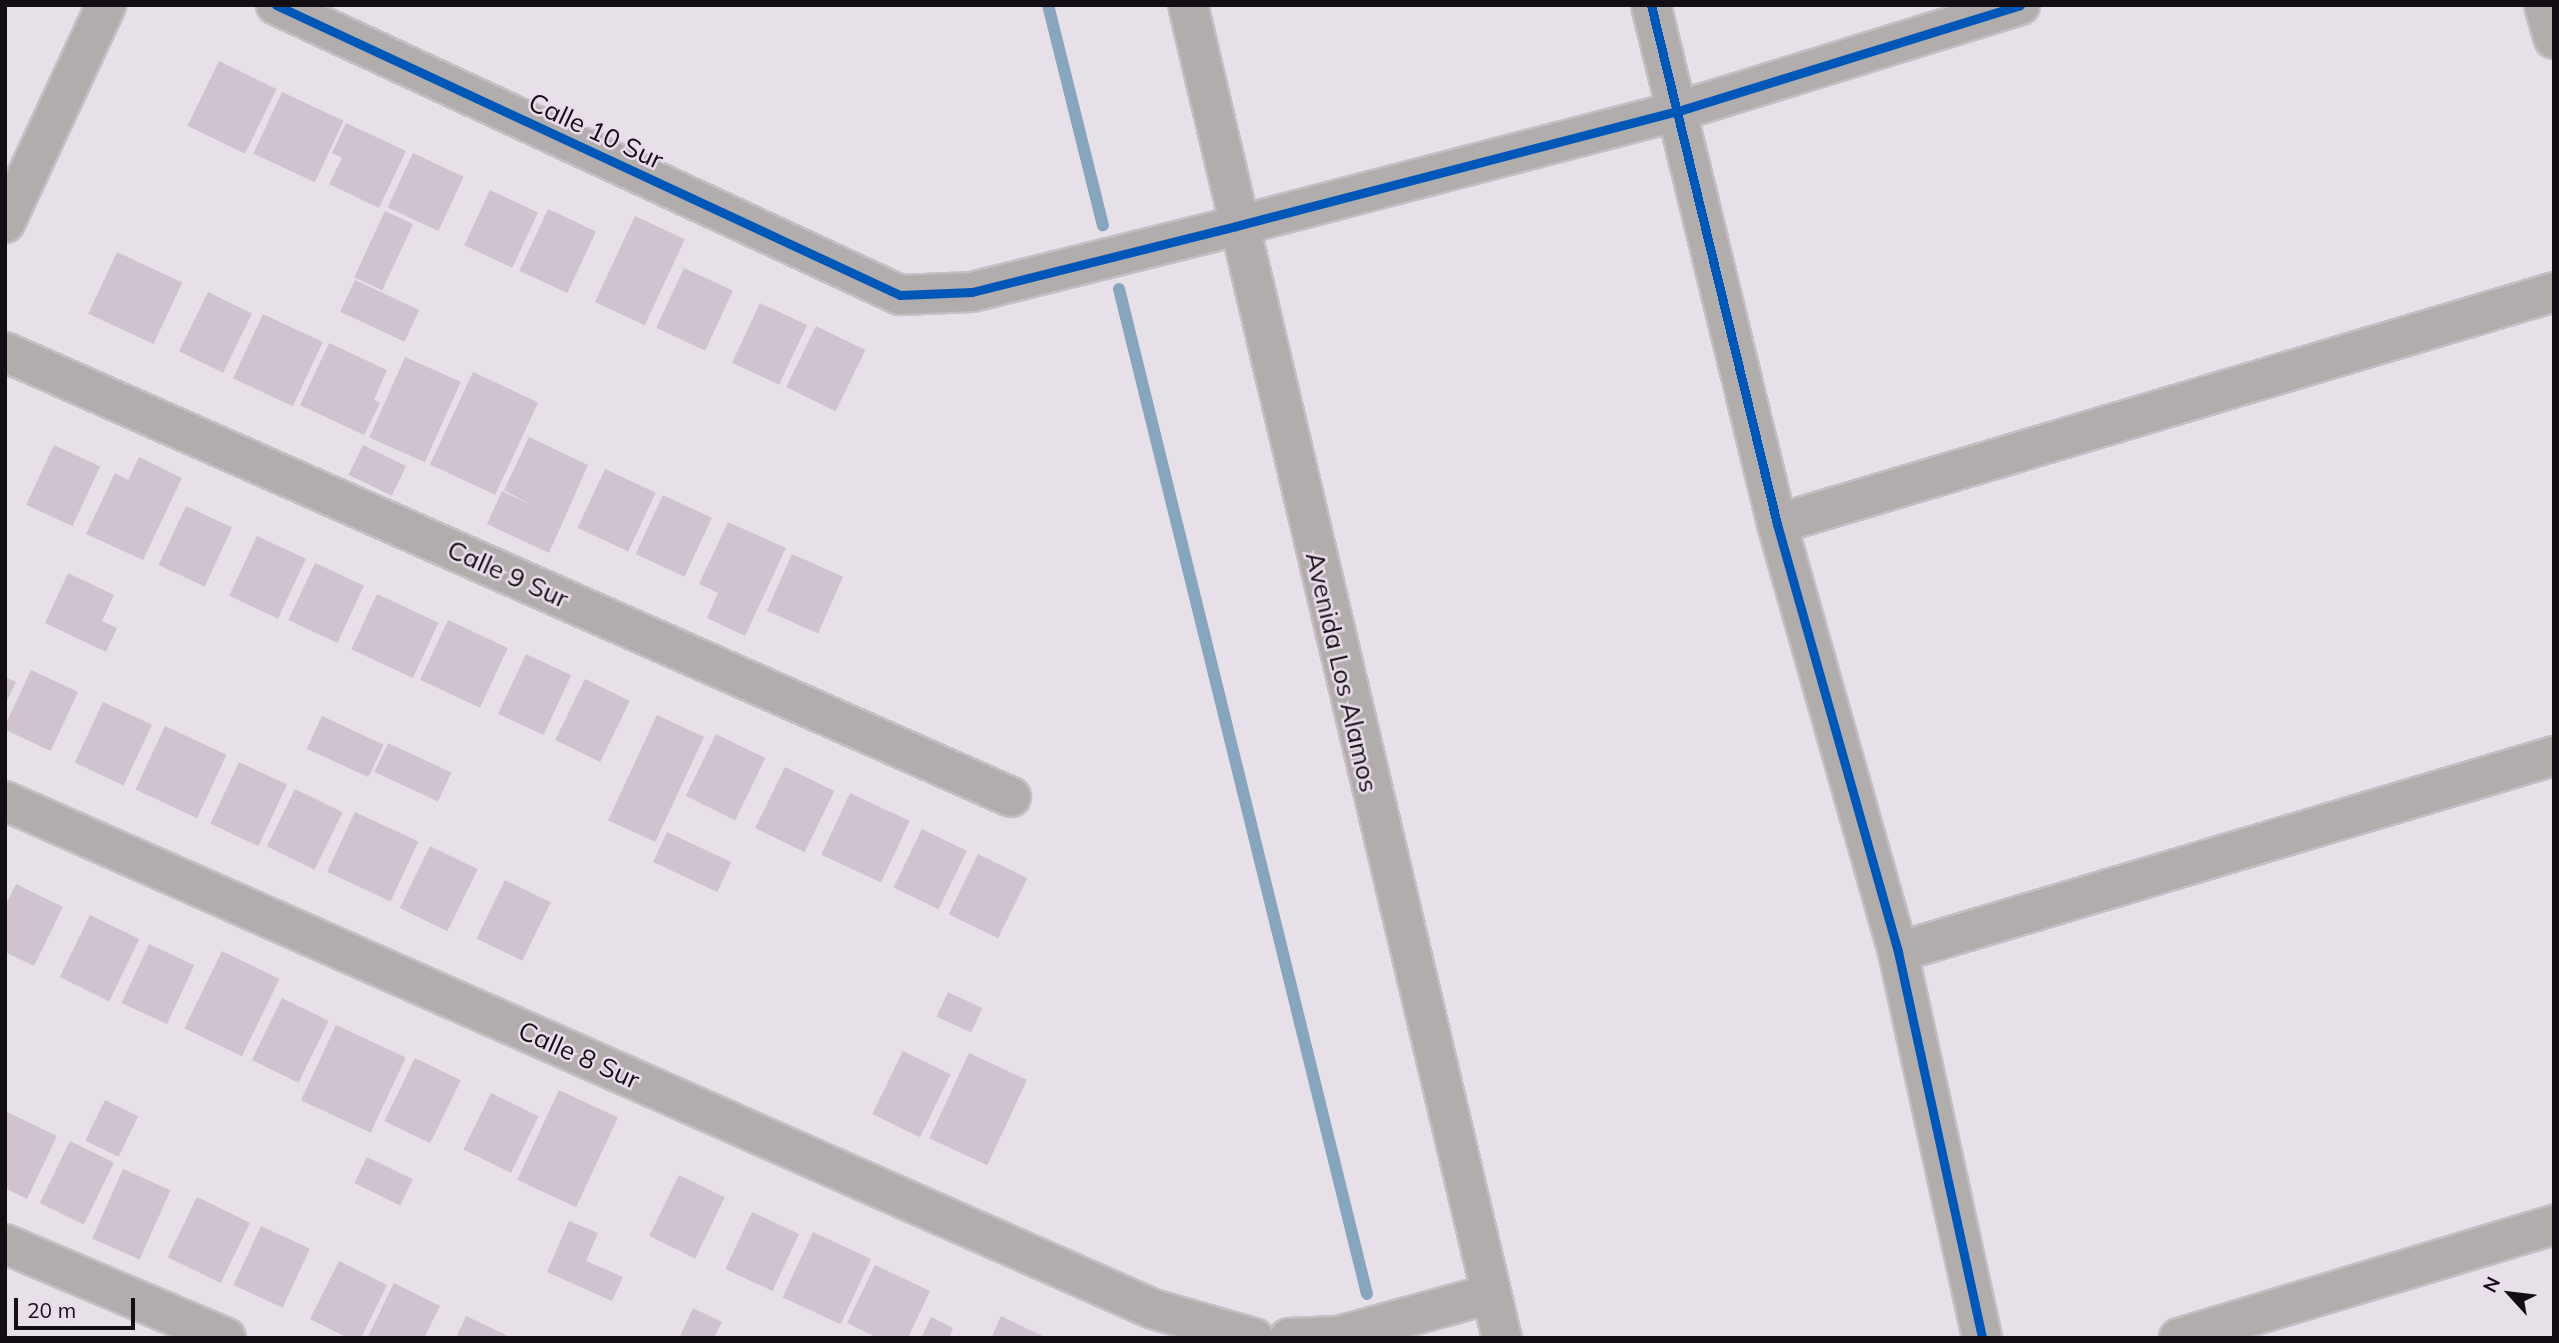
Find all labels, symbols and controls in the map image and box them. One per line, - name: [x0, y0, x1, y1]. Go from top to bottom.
- street label: Calle 10 Sur: [524, 86, 668, 176]
- street label: Calle 9 Sur: [443, 533, 573, 615]
- street label: Avenida Los Alamos: [1299, 549, 1385, 795]
- street label: Calle 8 Sur: [514, 1014, 644, 1096]
- north arrow: [2475, 1259, 2545, 1329]
- text: N: [2477, 1273, 2505, 1296]
- scale bar: [18, 1284, 138, 1328]
- text: 20 m: [27, 1297, 76, 1323]

